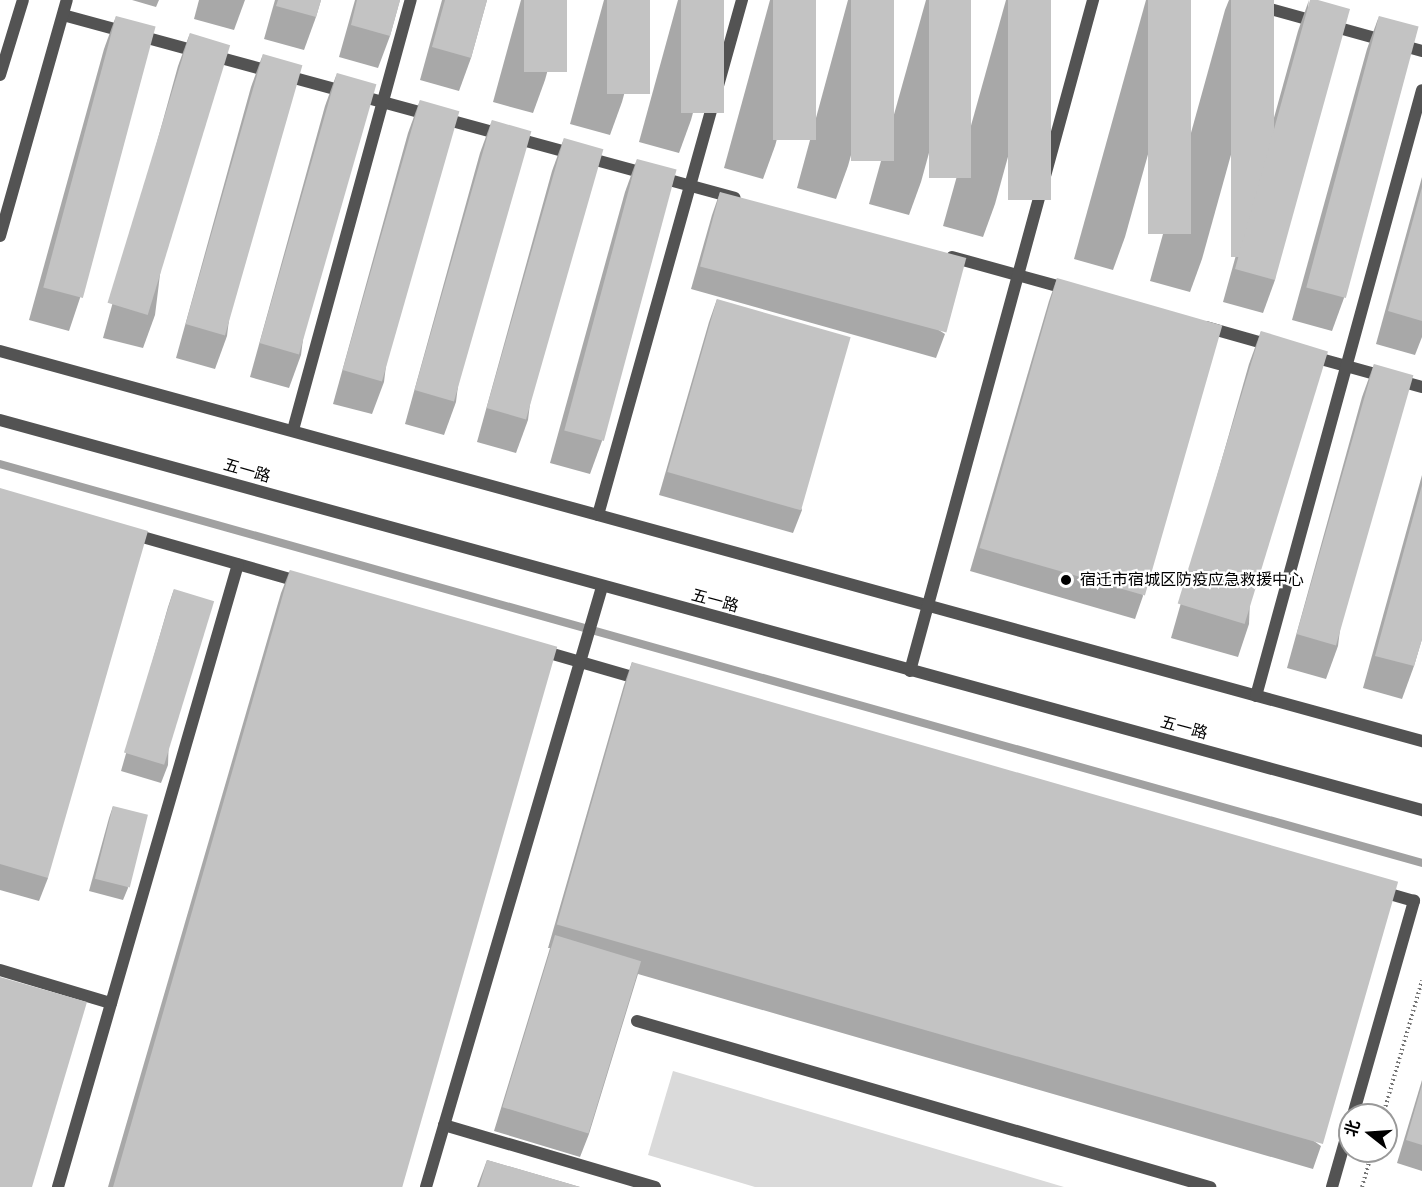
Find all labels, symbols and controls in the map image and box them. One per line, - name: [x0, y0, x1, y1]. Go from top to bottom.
- street label: 五一路: [221, 455, 273, 487]
- place label: 宿迁市宿城区防疫应急救援中心: [1080, 570, 1304, 590]
- marker: 宿迁市宿城区防疫应急救援中心: [1057, 571, 1075, 589]
- street label: 五一路: [689, 586, 741, 616]
- street label: 五一路: [1158, 713, 1210, 743]
- north arrow: [1338, 1103, 1398, 1163]
- text: 北: [1341, 1118, 1364, 1139]

